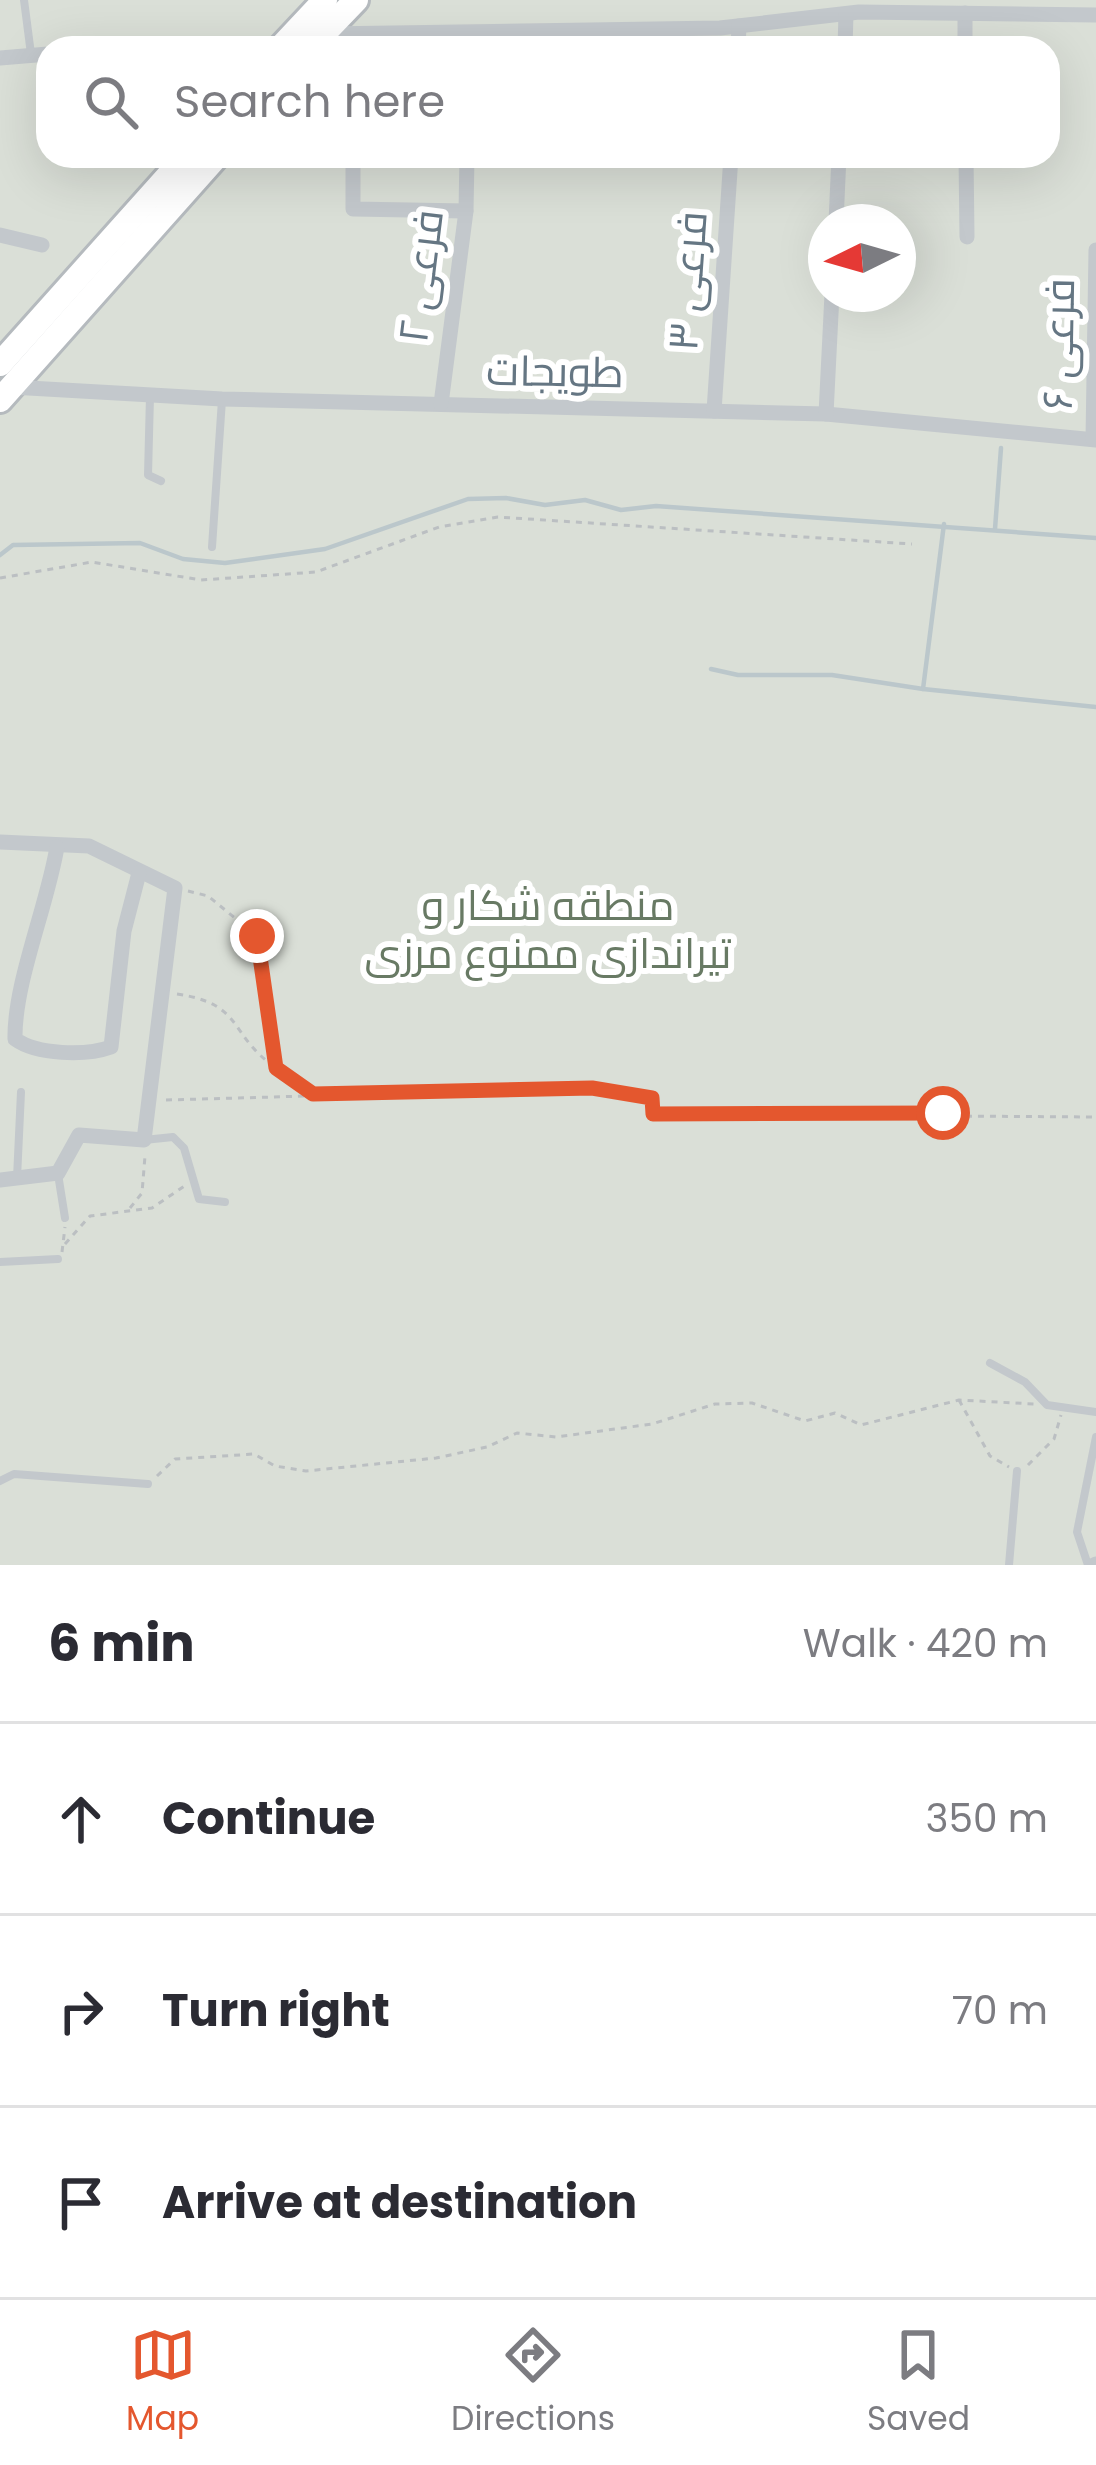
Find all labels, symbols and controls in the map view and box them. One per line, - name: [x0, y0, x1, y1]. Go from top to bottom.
- search box: [36, 36, 1060, 168]
- icon: search: [78, 69, 144, 135]
- text: Search here: [174, 70, 445, 133]
- north arrow: [808, 204, 916, 312]
- street label: فرعی ۲: [383, 206, 458, 346]
- street label: فرعی ۳: [653, 209, 722, 353]
- street label: فرعی ۶: [1028, 278, 1089, 410]
- street label: طویجات: [486, 341, 624, 402]
- park label: منطقه شکار و تیراندازی ممنوع مرزی: [365, 876, 731, 983]
- route end: [230, 909, 284, 963]
- route start: [916, 1086, 970, 1140]
- text: 6 min: [48, 1607, 195, 1679]
- text: Walk · 420 m: [803, 1616, 1048, 1671]
- icon: ahead: [48, 1786, 114, 1852]
- text: Continue: [162, 1787, 375, 1850]
- text: 350 m: [925, 1791, 1048, 1846]
- icon: right: [48, 1978, 114, 2044]
- text: Turn right: [162, 1979, 390, 2042]
- text: 70 m: [952, 1983, 1048, 2038]
- icon: arrive: [48, 2170, 114, 2236]
- text: Arrive at destination: [162, 2171, 637, 2234]
- tab: Map: [126, 2322, 199, 2444]
- tab: Directions: [451, 2322, 615, 2444]
- tab: Saved: [867, 2322, 970, 2444]

